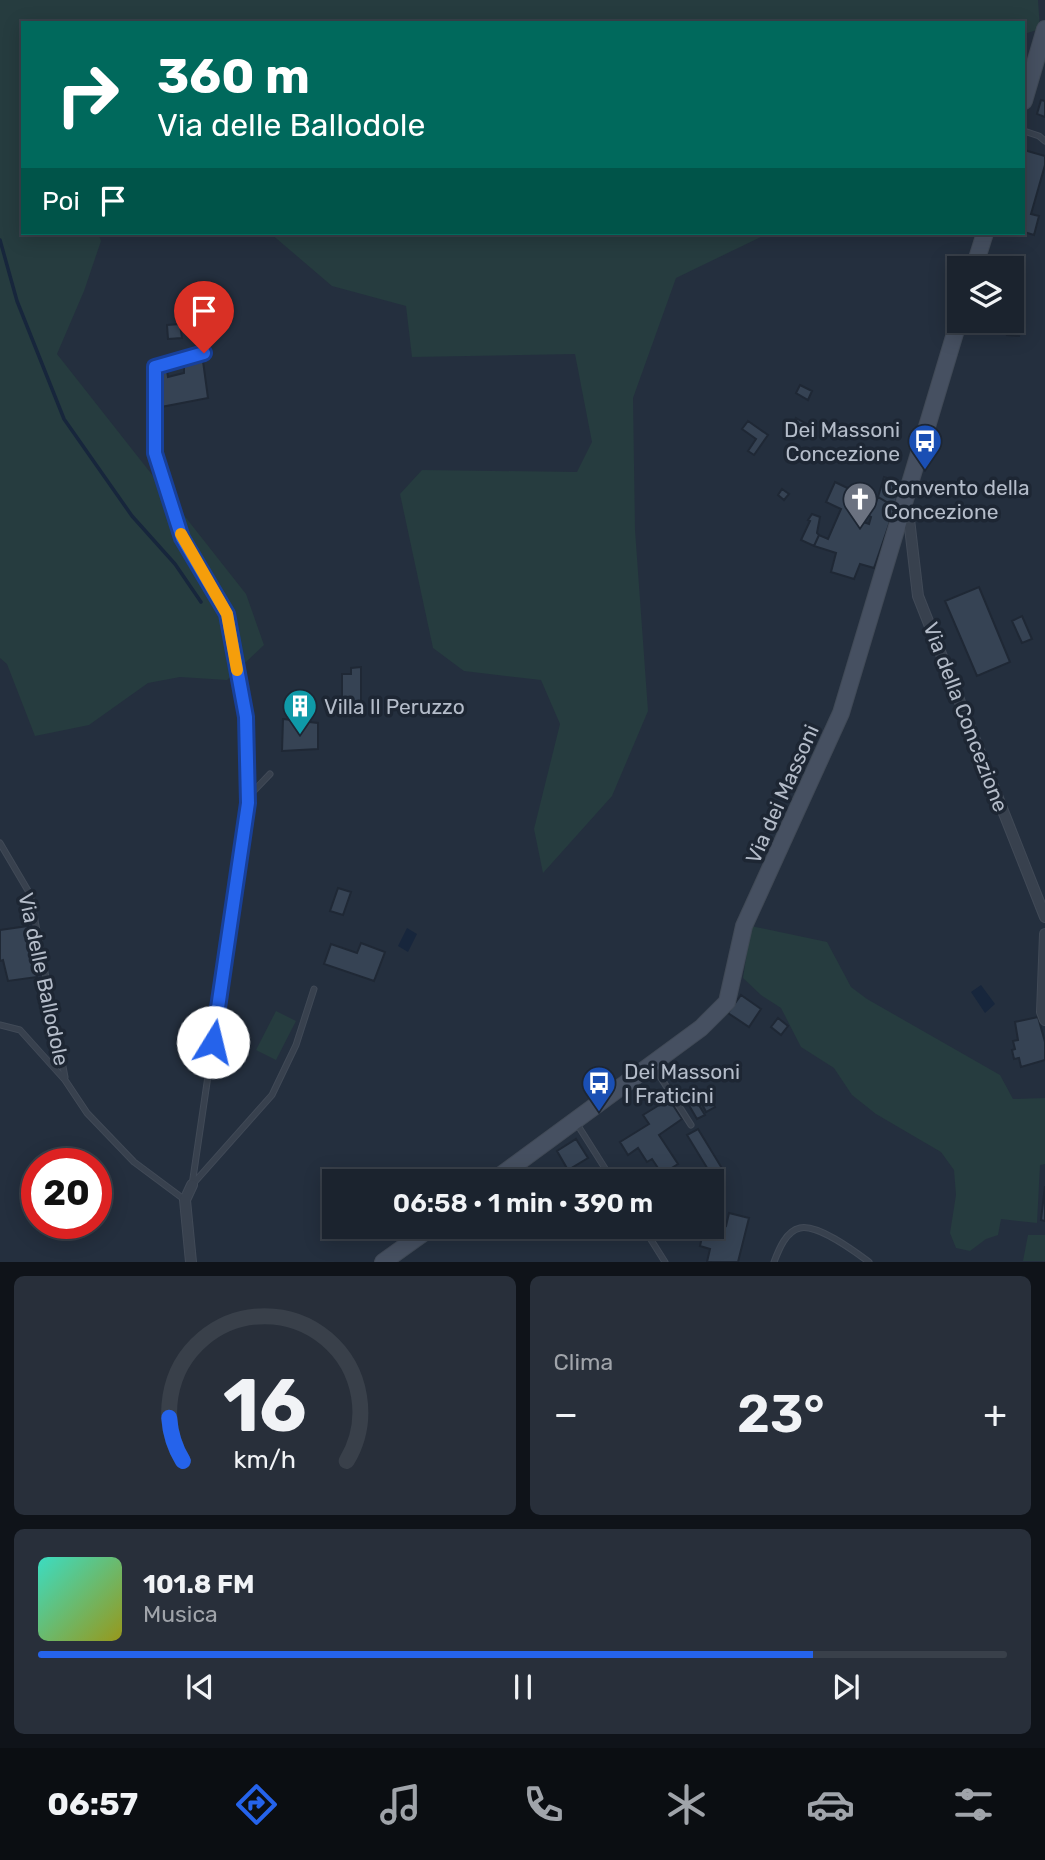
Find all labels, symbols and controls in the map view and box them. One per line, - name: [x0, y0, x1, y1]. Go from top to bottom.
- text: 360 m: [157, 47, 310, 105]
- icon: right: [42, 49, 133, 140]
- text: Via delle Ballodole: [157, 106, 425, 144]
- icon: arrive: [94, 182, 132, 220]
- text: Poi: [42, 186, 80, 217]
- map controls: [947, 256, 1024, 333]
- button: layers: [947, 256, 1024, 333]
- pin: [174, 281, 234, 353]
- icon: arrive: [185, 292, 223, 330]
- place label: Dei Massoni Concezione: [784, 417, 900, 466]
- bus stop icon: Dei Massoni Concezione: [906, 422, 944, 471]
- place label: Convento della Concezione: [884, 475, 1030, 524]
- church icon: Convento della Concezione: [841, 480, 879, 529]
- street label: Via della Concezione: [918, 619, 1014, 815]
- building icon: Villa Il Peruzzo: [281, 687, 319, 736]
- place label: Villa Il Peruzzo: [324, 694, 465, 719]
- street label: Via dei Massoni: [740, 721, 824, 867]
- street label: Via delle Ballodole: [13, 890, 75, 1068]
- position arrow: [176, 1005, 250, 1079]
- place label: Dei Massoni I Fraticini: [624, 1059, 740, 1108]
- bus stop icon: Dei Massoni I Fraticini: [580, 1064, 618, 1113]
- speed limit sign: 20: [21, 1148, 112, 1239]
- text: 06:58 · 1 min · 390 m: [393, 1188, 653, 1219]
- text: Clima: [554, 1348, 613, 1376]
- text: 16: [223, 1364, 307, 1450]
- text: 23°: [737, 1383, 825, 1445]
- text: −: [554, 1391, 578, 1437]
- text: +: [983, 1391, 1007, 1437]
- text: km/h: [234, 1445, 296, 1474]
- text: 101.8 FM: [143, 1569, 255, 1600]
- text: Musica: [143, 1600, 218, 1628]
- icon: previous: [181, 1668, 219, 1706]
- icon: pause: [504, 1668, 542, 1706]
- icon: next: [827, 1668, 865, 1706]
- icon: directions: [232, 1780, 281, 1829]
- icon: music: [376, 1780, 425, 1829]
- icon: phone: [519, 1780, 568, 1829]
- icon: climate: [662, 1780, 711, 1829]
- icon: car: [806, 1780, 855, 1829]
- icon: filters: [949, 1780, 998, 1829]
- text: 06:57: [47, 1785, 138, 1823]

